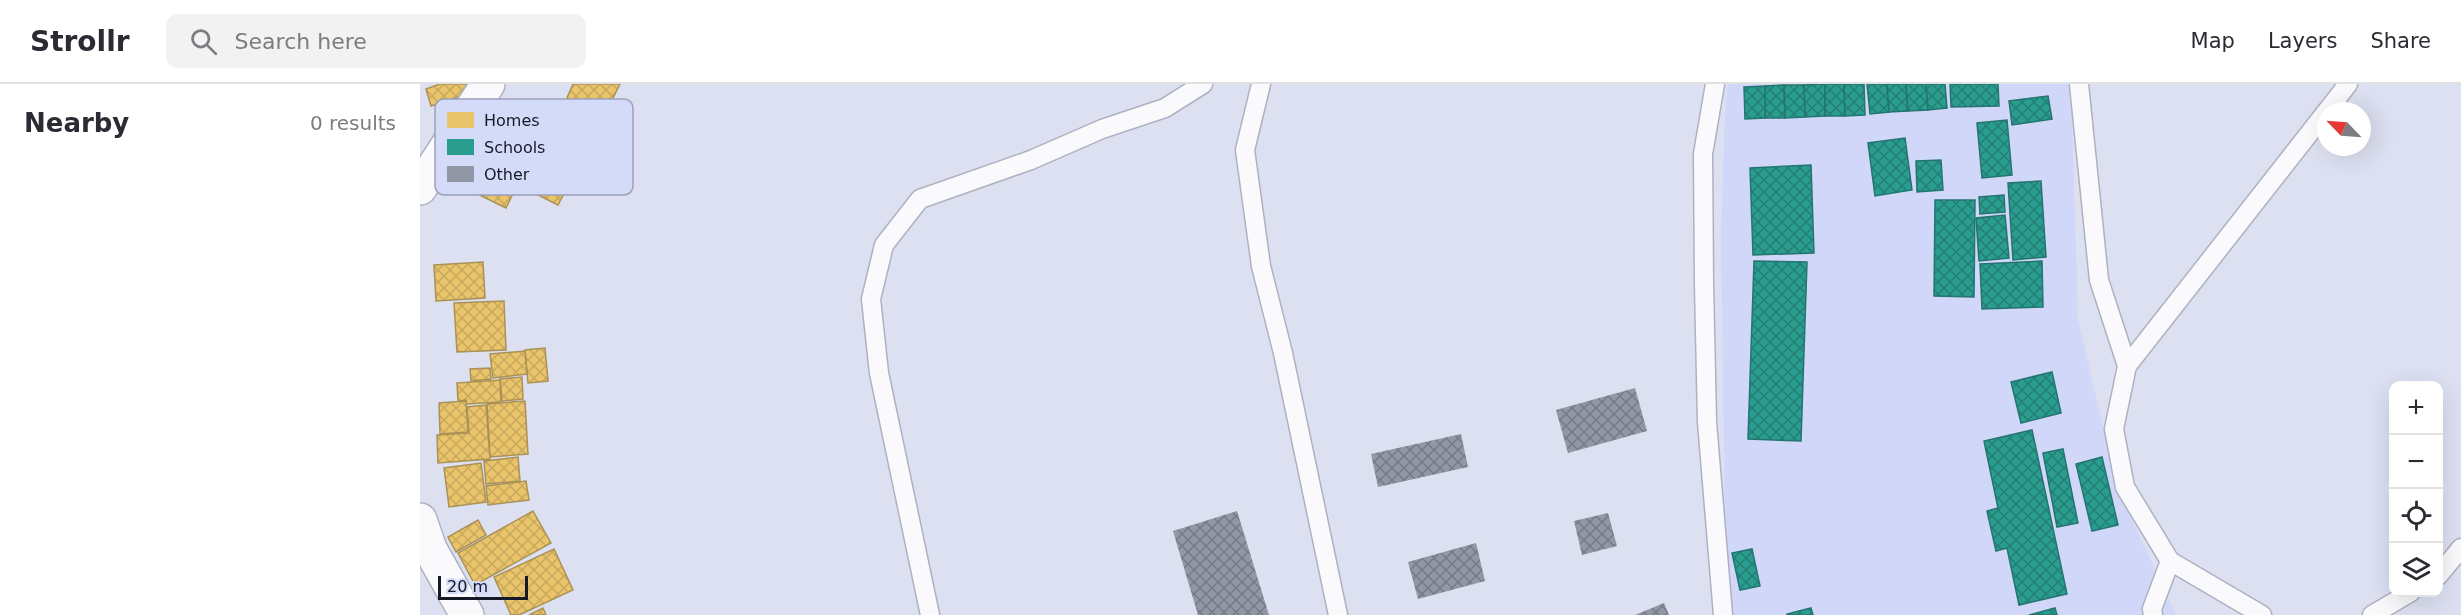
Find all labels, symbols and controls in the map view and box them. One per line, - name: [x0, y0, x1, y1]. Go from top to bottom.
- search box: [166, 14, 586, 68]
- text: Strollr: [30, 25, 130, 58]
- icon: search: [187, 25, 220, 58]
- text: Search here: [235, 29, 367, 54]
- text: Map: [2191, 29, 2235, 53]
- text: Layers: [2268, 29, 2337, 53]
- text: Share: [2370, 29, 2431, 53]
- legend: [435, 99, 633, 195]
- north arrow: [2317, 102, 2371, 156]
- text: Nearby: [24, 108, 129, 138]
- text: 0 results: [310, 111, 396, 135]
- text: Homes: [484, 111, 540, 130]
- text: Schools: [484, 138, 545, 157]
- text: Other: [484, 165, 530, 184]
- map controls: [2389, 381, 2443, 597]
- button: +: [2389, 381, 2443, 435]
- button: −: [2389, 435, 2443, 489]
- button: locate: [2389, 489, 2443, 543]
- button: layers: [2389, 543, 2443, 597]
- scale bar: [438, 573, 528, 600]
- text: 20 m: [447, 577, 488, 596]

